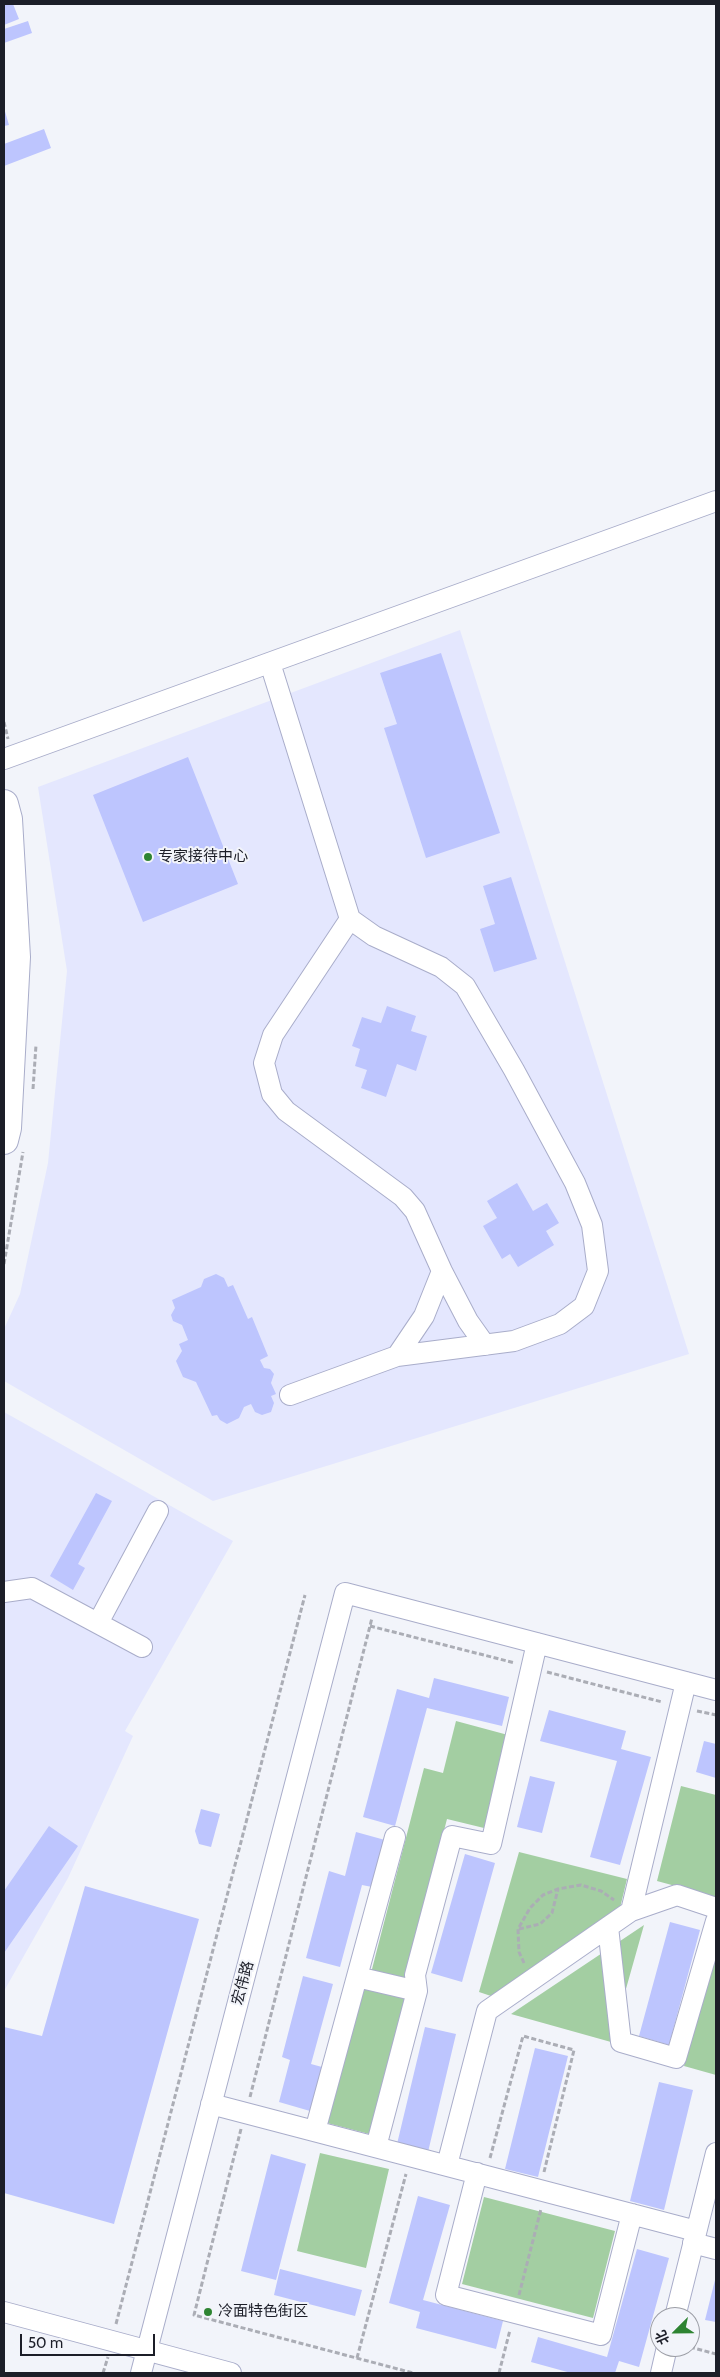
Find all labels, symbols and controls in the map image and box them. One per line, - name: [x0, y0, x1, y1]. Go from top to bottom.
- place label: 专家接待中心: [158, 848, 248, 866]
- marker: 专家接待中心: [142, 851, 154, 863]
- street label: 宏伟路: [228, 1959, 258, 2007]
- place label: 冷面特色街区: [218, 2303, 308, 2321]
- marker: 冷面特色街区: [202, 2306, 214, 2318]
- north arrow: [650, 2307, 700, 2357]
- scale bar: [22, 2324, 158, 2356]
- text: 北: [651, 2328, 673, 2347]
- text: 50 m: [28, 2334, 63, 2352]

